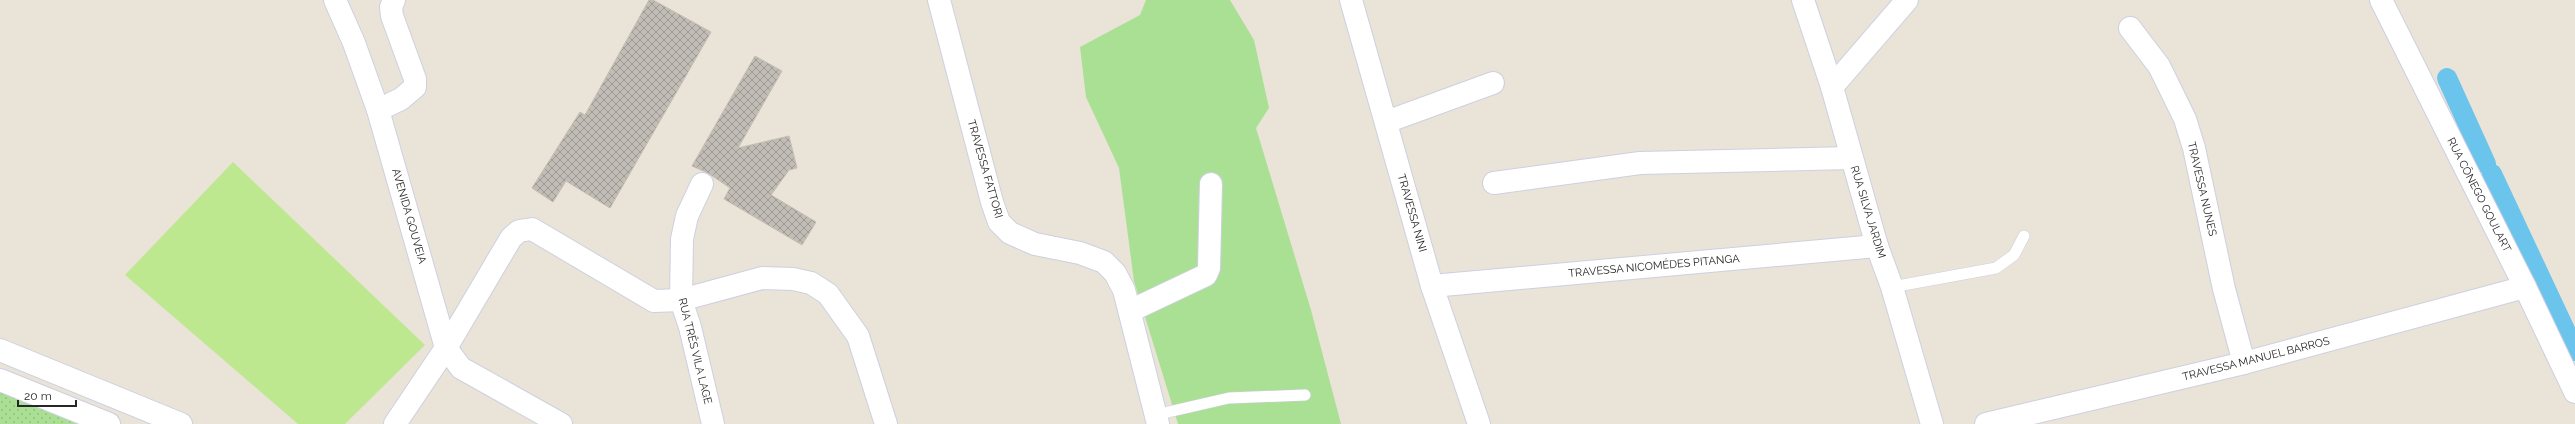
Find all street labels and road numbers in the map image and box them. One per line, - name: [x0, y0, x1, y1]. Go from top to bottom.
- street label: TRAVESSA FATTORI: [965, 118, 1005, 220]
- street label: RUA CÔNEGO GOULART: [2444, 135, 2515, 255]
- street label: TRAVESSA NUNES: [2185, 141, 2219, 238]
- street label: RUA SILVA JARDIM: [1848, 164, 1888, 260]
- street label: AVENIDA GOUVEIA: [389, 167, 429, 266]
- street label: TRAVESSA NINI: [1395, 173, 1429, 253]
- street label: TRAVESSA NICOMÉDES PITANGA: [1568, 251, 1741, 280]
- street label: RUA TRÊS VILA LAGE: [676, 296, 716, 406]
- street label: TRAVESSA MANUEL BARROS: [2181, 334, 2331, 384]

